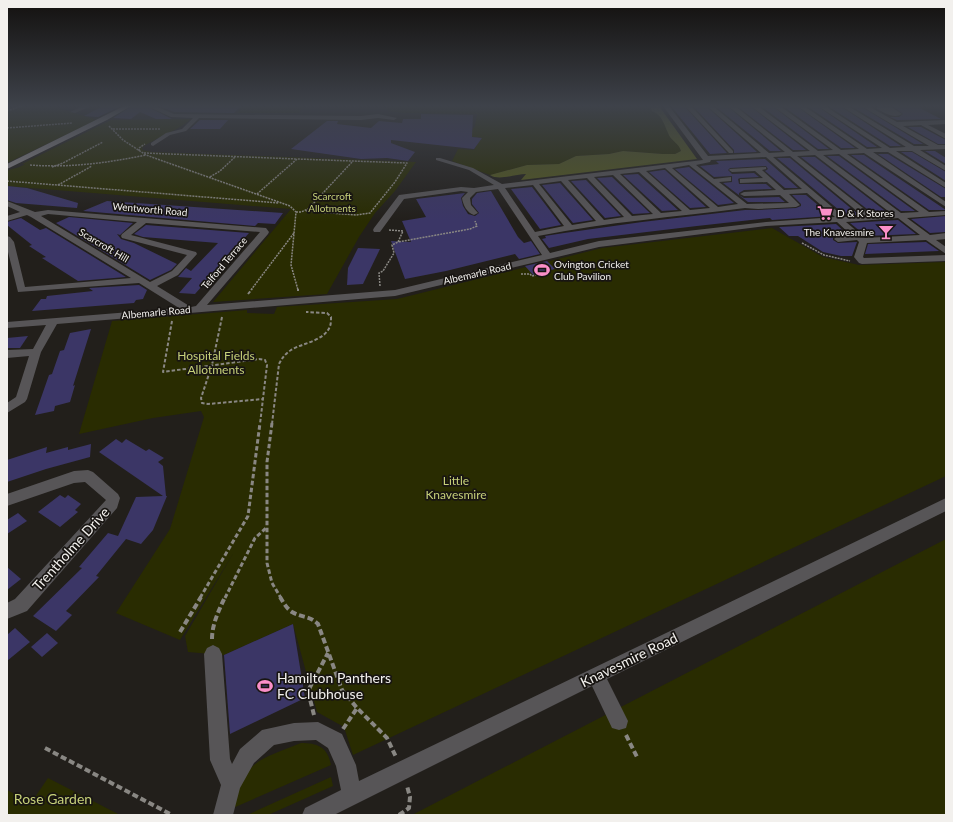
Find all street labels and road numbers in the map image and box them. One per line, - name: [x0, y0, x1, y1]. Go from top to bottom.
- street label: Wentworth Road: [112, 200, 188, 218]
- street label: Scarcroft Hill: [77, 225, 131, 265]
- street label: Telford Terrace: [199, 234, 249, 292]
- street label: Albemarle Road: [442, 259, 512, 287]
- street label: Albemarle Road: [121, 303, 191, 321]
- street label: Trentholme Drive: [29, 503, 113, 594]
- street label: Knavesmire Road: [577, 629, 680, 690]

